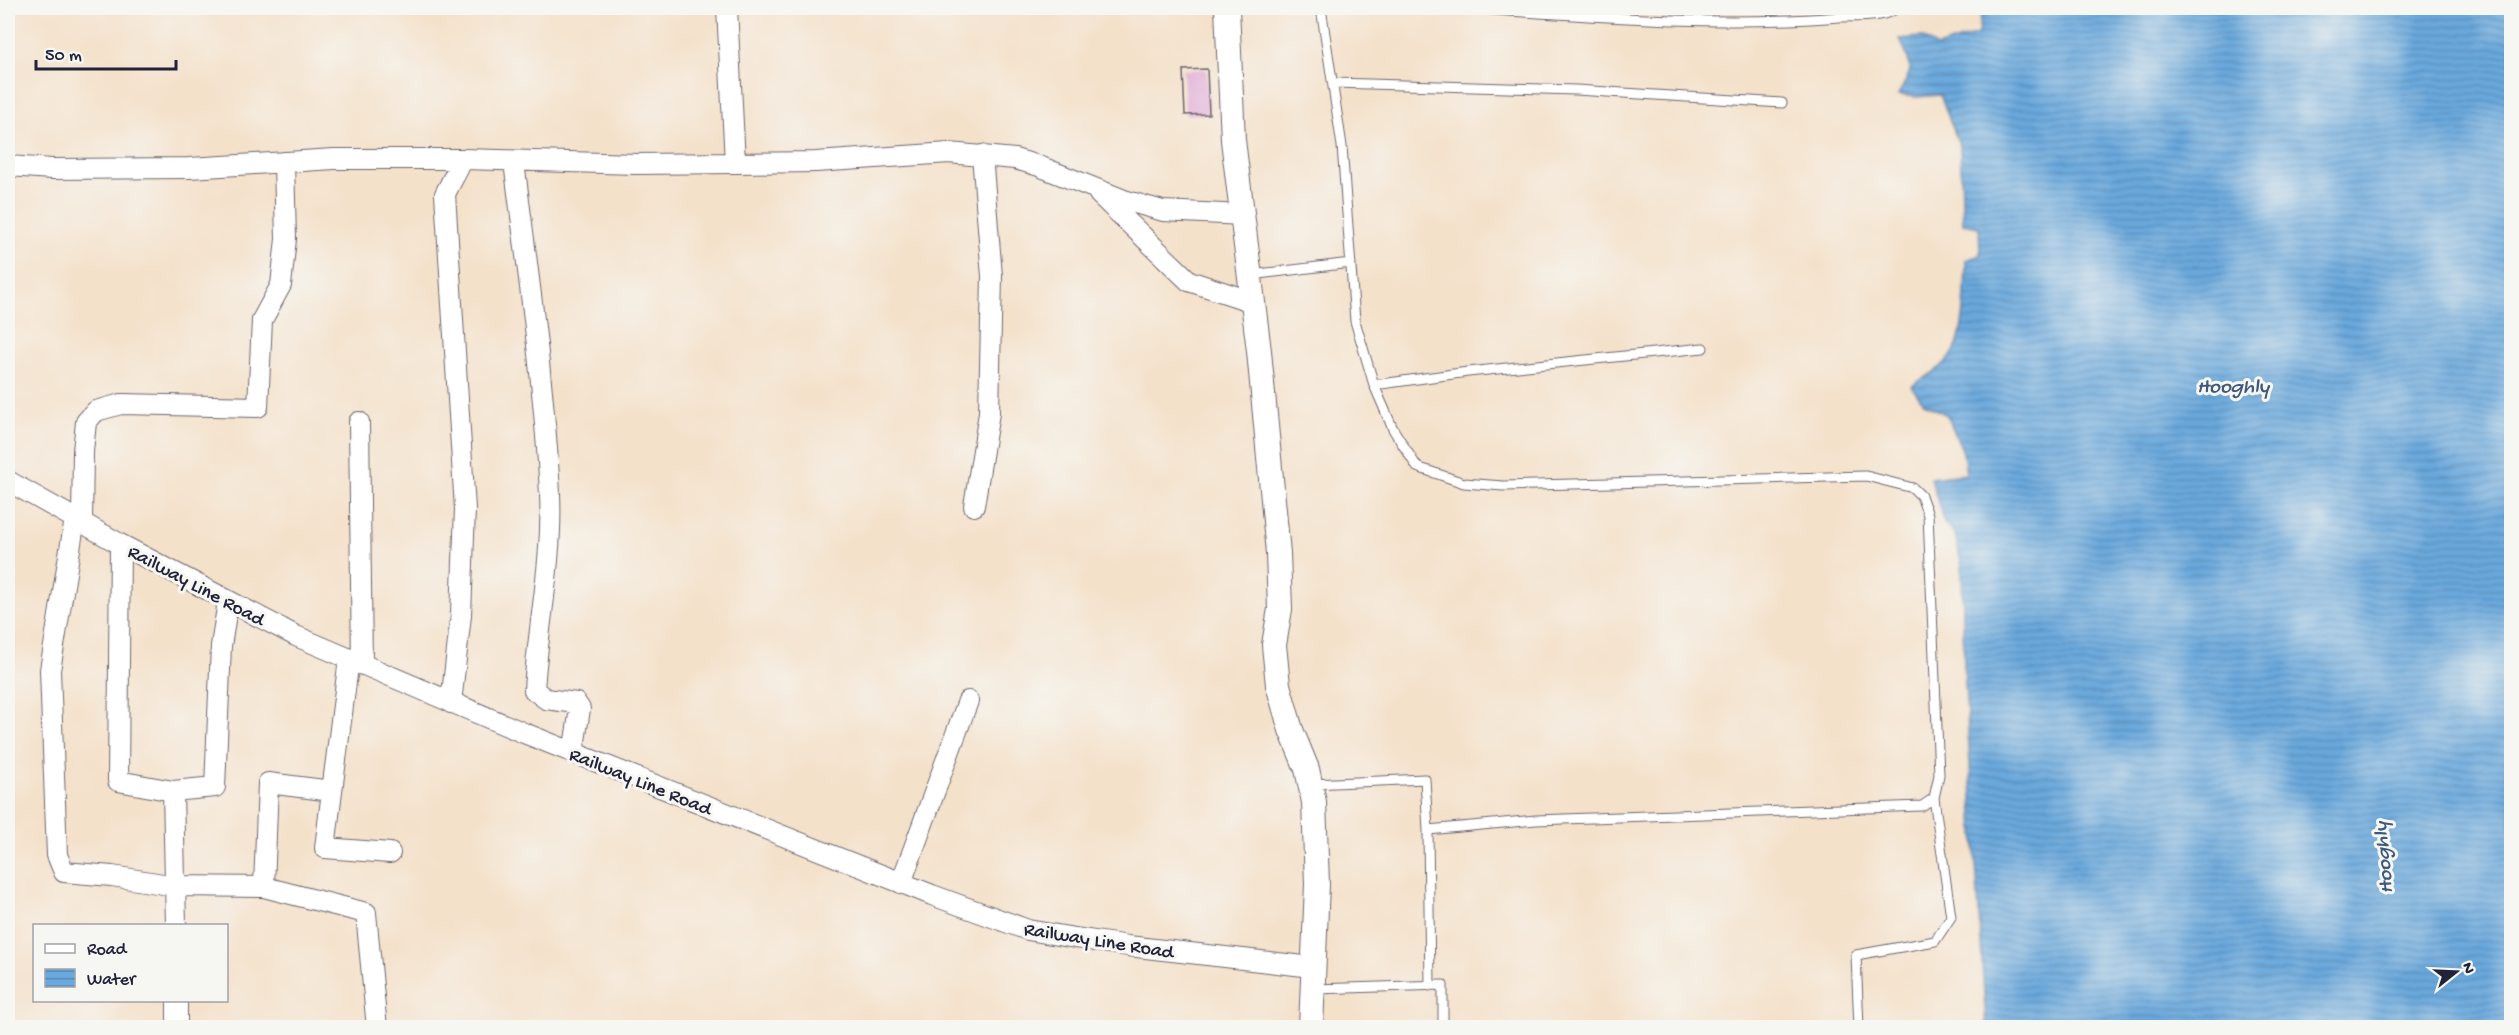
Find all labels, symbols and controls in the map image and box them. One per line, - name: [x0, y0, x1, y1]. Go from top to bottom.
- scale bar: [36, 33, 176, 71]
- text: 50 m: [45, 46, 82, 67]
- water label: Hooghly: [2197, 376, 2271, 401]
- street label: Railway Line Road: [123, 541, 270, 634]
- street label: Railway Line Road: [565, 744, 716, 823]
- water label: Hooghly: [2370, 819, 2401, 895]
- street label: Railway Line Road: [1022, 919, 1177, 966]
- legend: [33, 924, 228, 1002]
- text: Road: [87, 940, 128, 961]
- north arrow: [2426, 942, 2486, 1002]
- text: N: [2456, 961, 2478, 977]
- text: Water: [87, 970, 137, 991]

